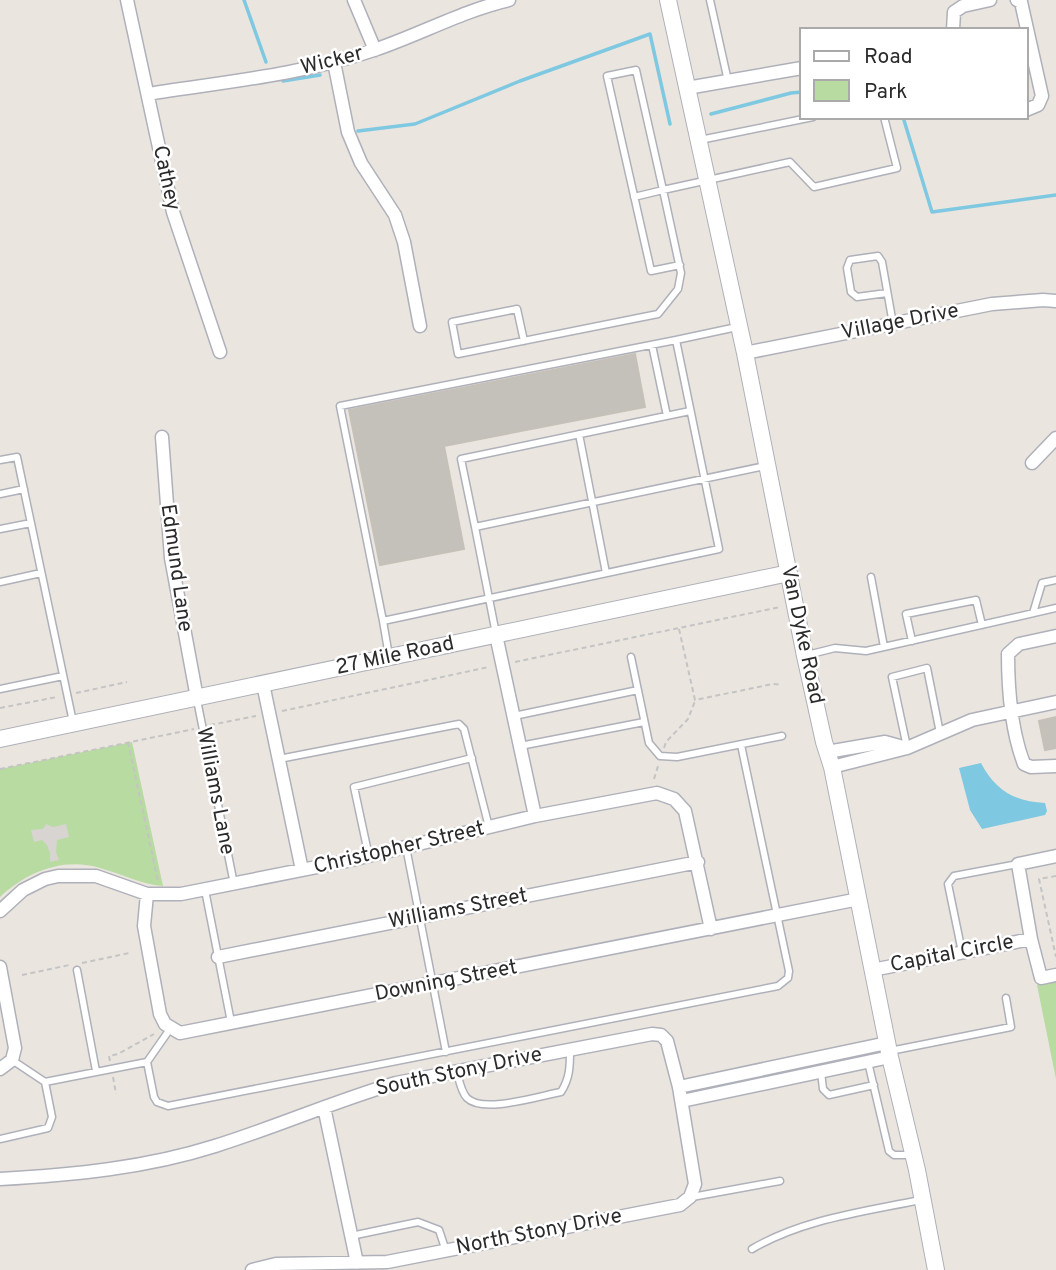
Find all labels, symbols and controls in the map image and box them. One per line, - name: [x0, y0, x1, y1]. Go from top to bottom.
- legend: [800, 28, 1028, 119]
- street label: Wicker: [298, 40, 366, 82]
- text: Road: [864, 44, 913, 71]
- text: Park: [864, 79, 907, 106]
- street label: Cathey: [146, 143, 186, 213]
- street label: Village Drive: [839, 297, 961, 347]
- street label: Edmund Lane: [154, 502, 198, 634]
- street label: Van Dyke Road: [774, 563, 830, 707]
- street label: 27 Mile Road: [333, 630, 457, 682]
- street label: Williams Lane: [189, 725, 241, 857]
- street label: Christopher Street: [311, 815, 487, 881]
- street label: Williams Street: [386, 882, 530, 936]
- street label: Capital Circle: [888, 929, 1016, 979]
- street label: Downing Street: [372, 954, 520, 1008]
- street label: South Stony Drive: [373, 1041, 545, 1103]
- street label: North Stony Drive: [454, 1203, 624, 1261]

